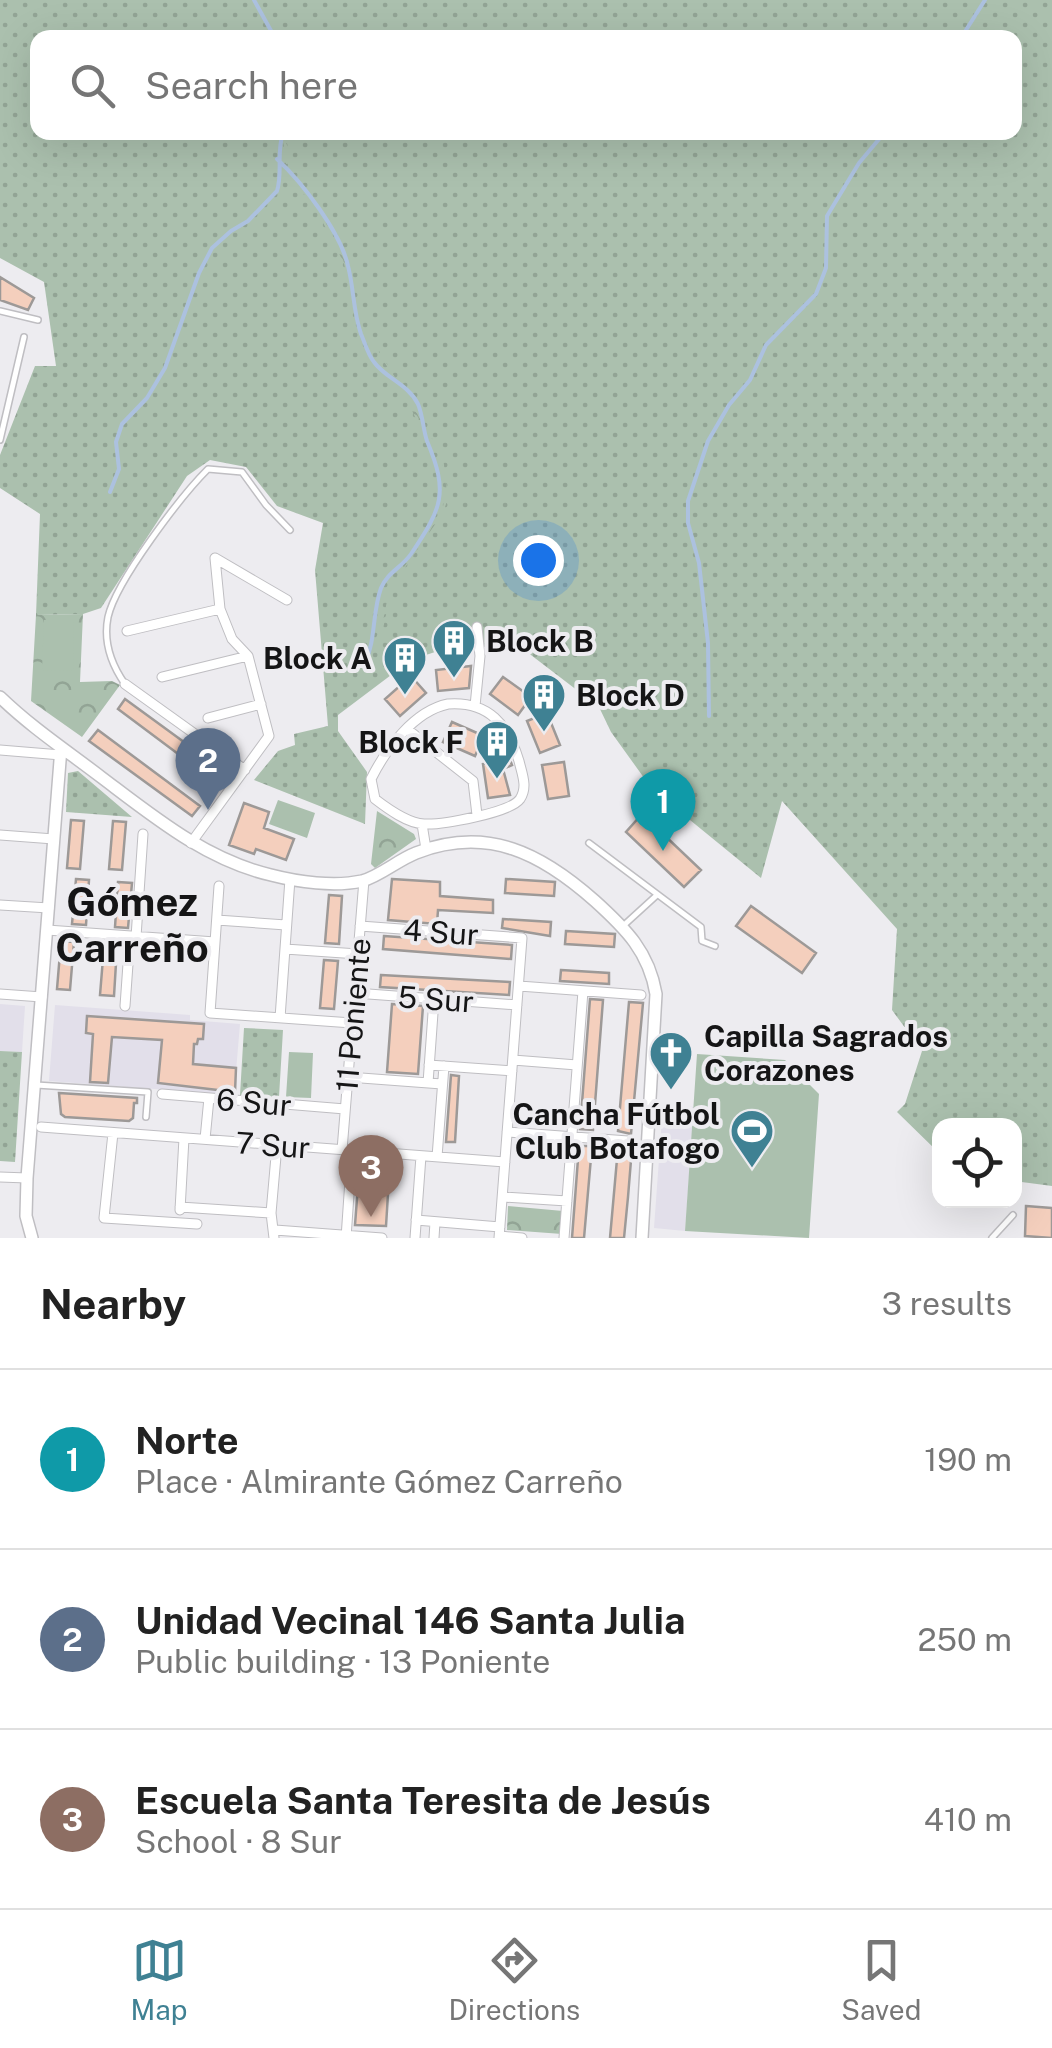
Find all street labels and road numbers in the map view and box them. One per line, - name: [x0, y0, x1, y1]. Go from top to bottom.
- street label: 4 Sur: [402, 911, 480, 953]
- street label: 11 Poniente: [328, 937, 378, 1093]
- street label: 5 Sur: [397, 978, 475, 1020]
- street label: 6 Sur: [215, 1081, 293, 1123]
- street label: 7 Sur: [234, 1124, 312, 1166]

